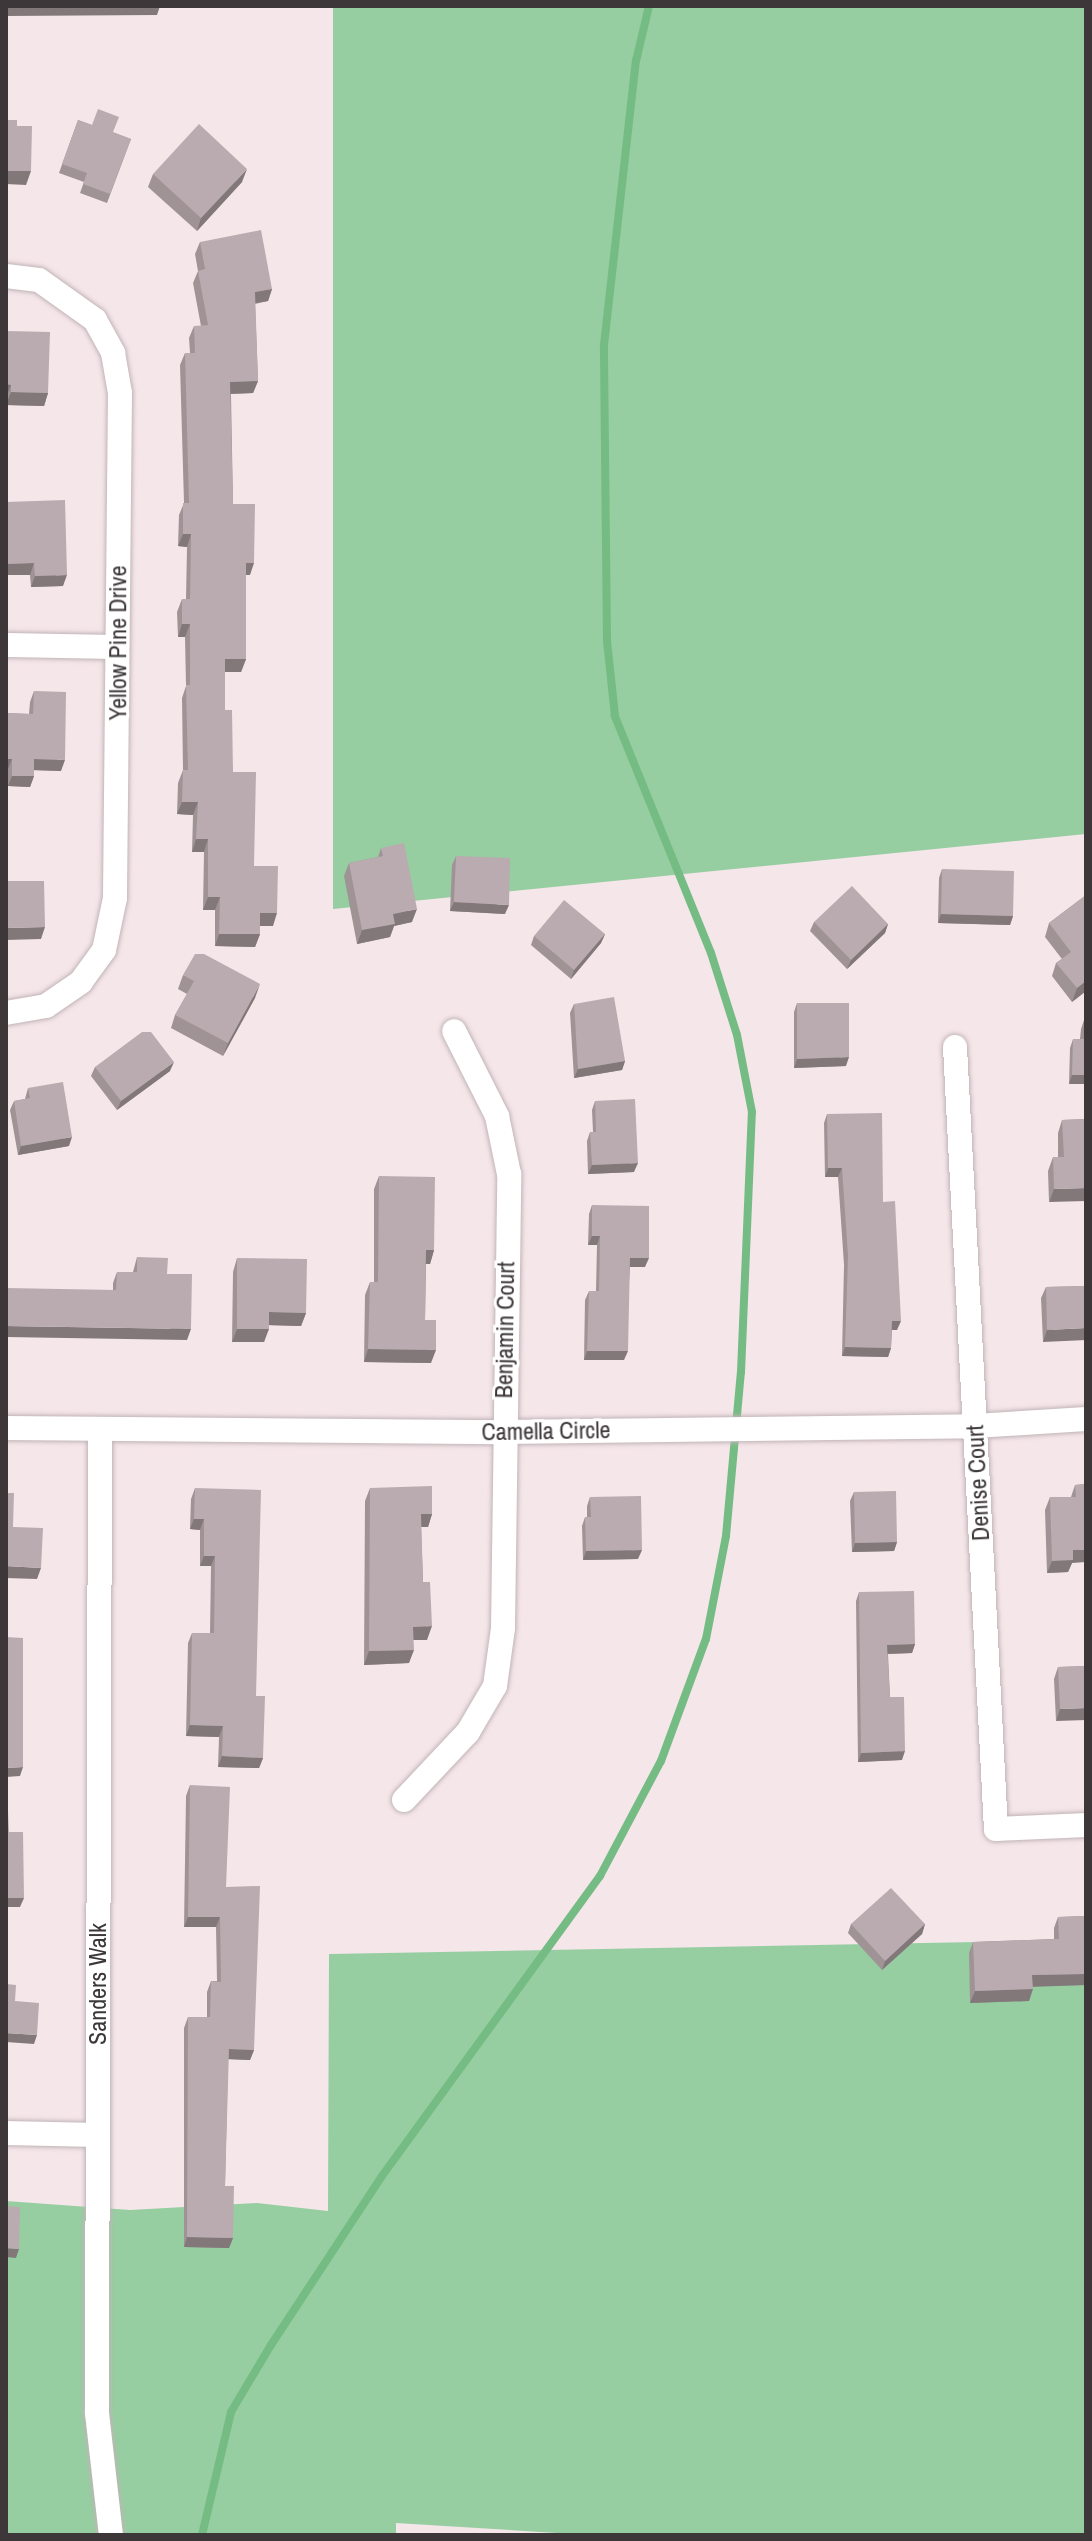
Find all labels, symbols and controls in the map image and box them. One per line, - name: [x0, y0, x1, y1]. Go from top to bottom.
- street label: Yellow Pine Drive: [104, 566, 132, 720]
- street label: Benjamin Court: [489, 1261, 521, 1399]
- street label: Camella Circle: [481, 1415, 611, 1447]
- street label: Denise Court: [961, 1424, 995, 1542]
- street label: Sanders Walk: [84, 1923, 112, 2045]

